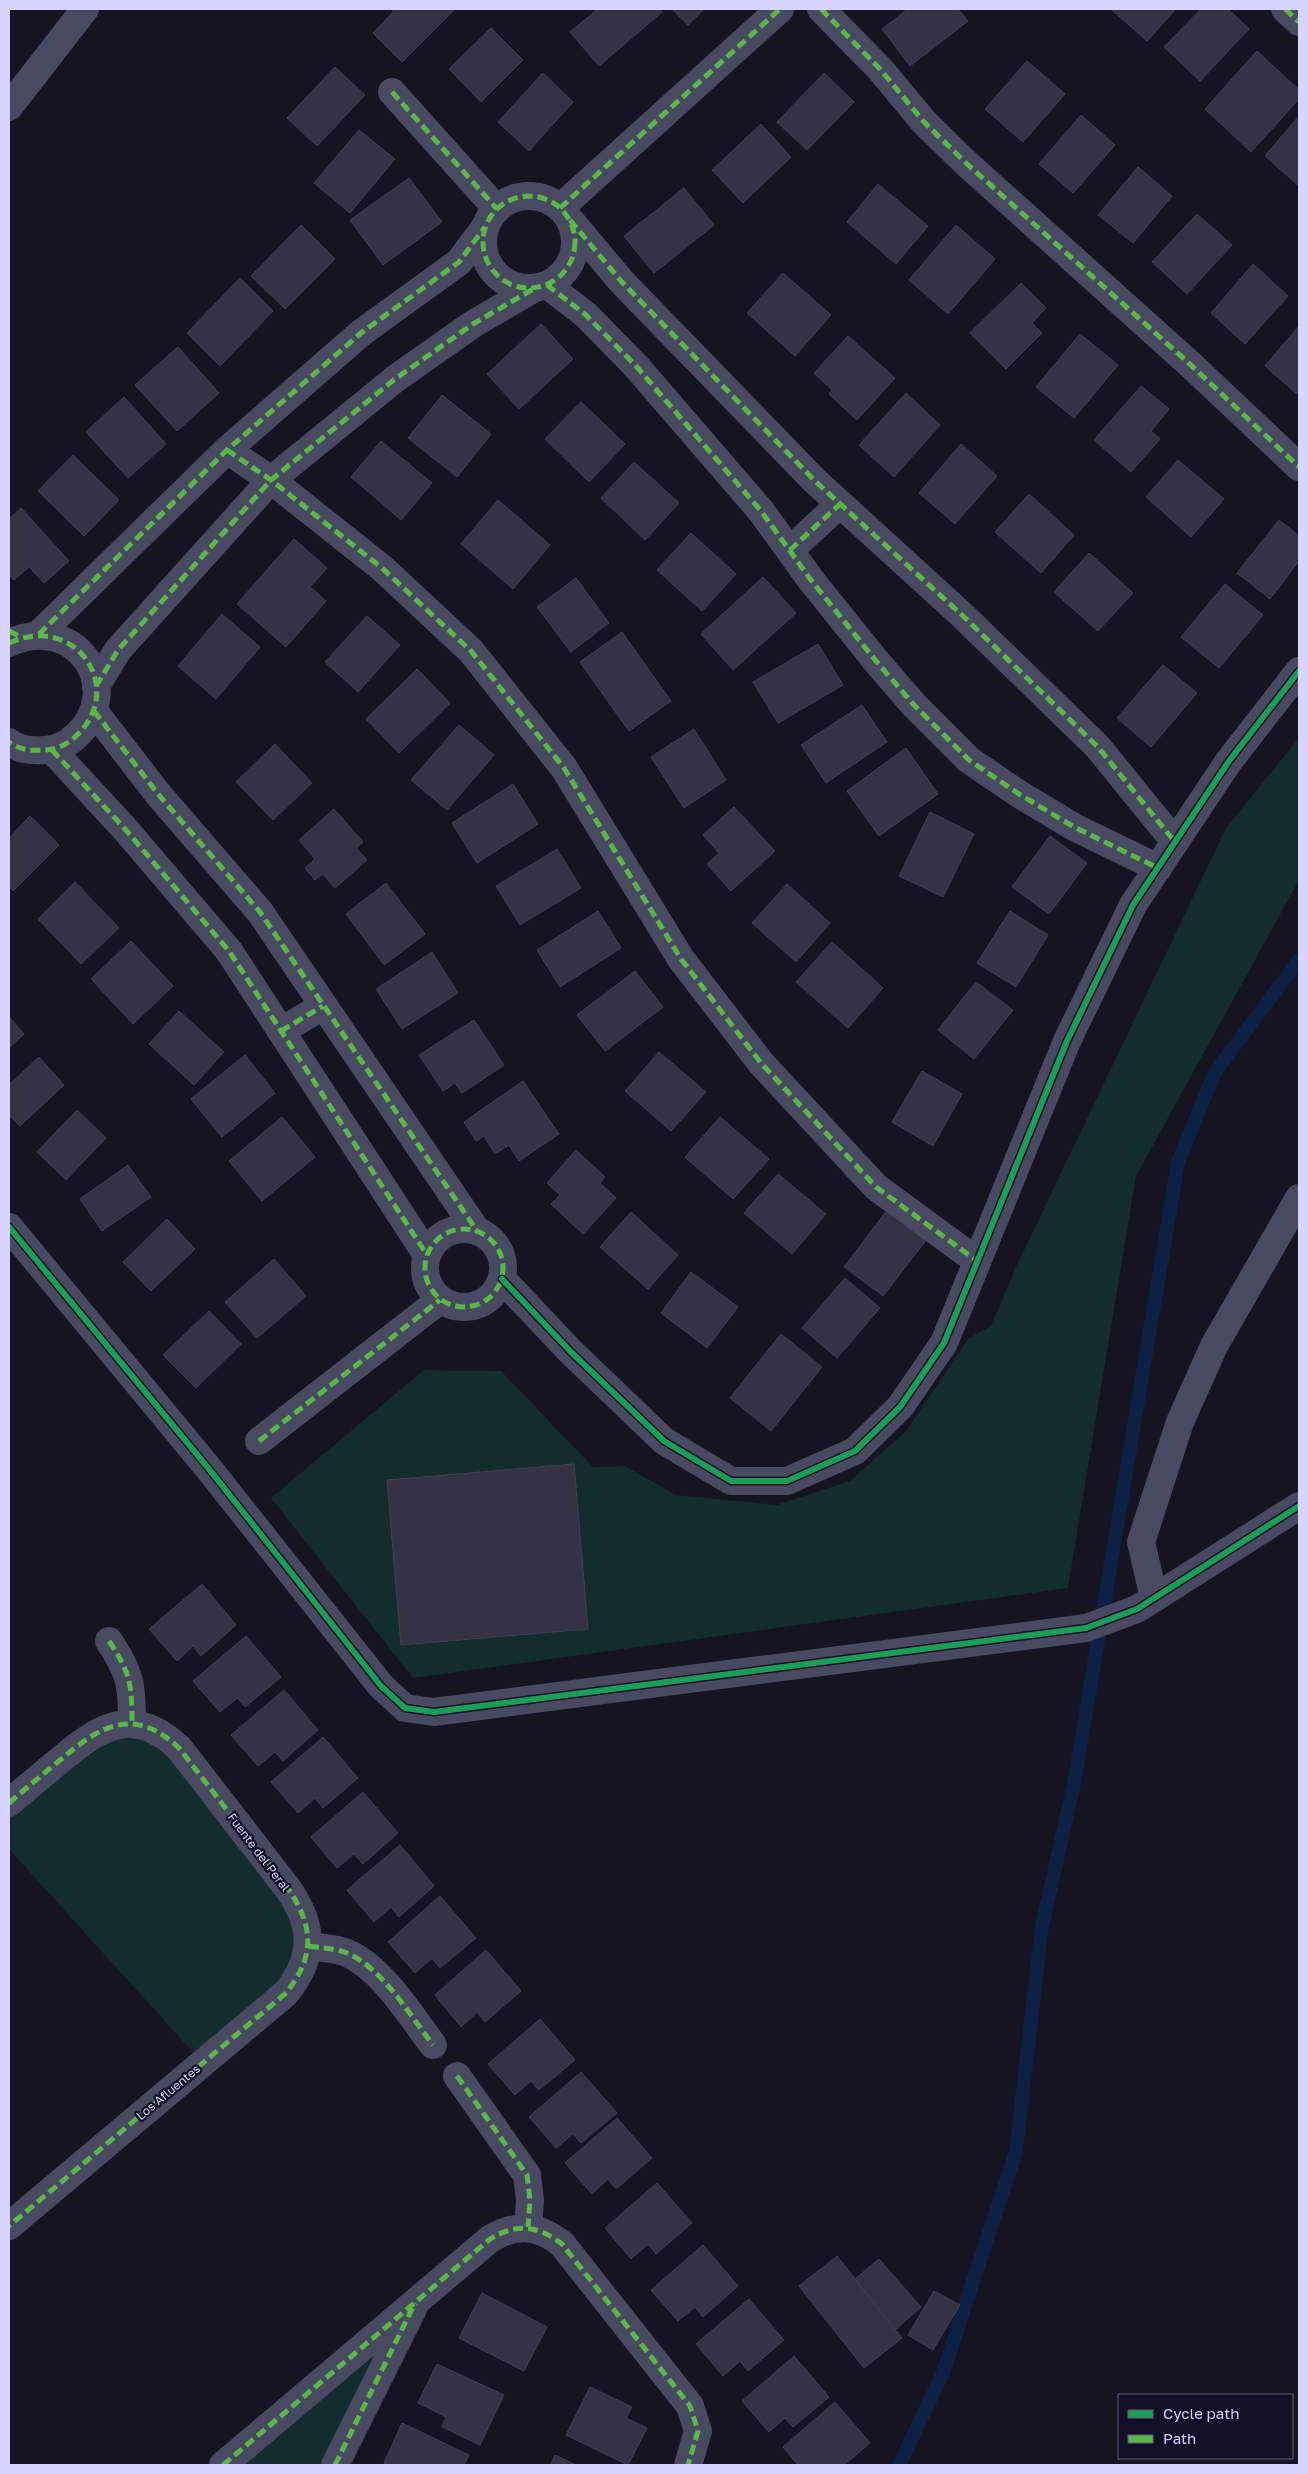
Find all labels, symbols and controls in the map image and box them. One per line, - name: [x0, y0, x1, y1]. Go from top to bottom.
- street label: Fuente del Peral: [225, 1810, 294, 1894]
- street label: Los Afluentes: [133, 2061, 203, 2123]
- legend: [1118, 2394, 1293, 2459]
- text: Cycle path: [1163, 2404, 1239, 2422]
- text: Path: [1163, 2429, 1196, 2447]

